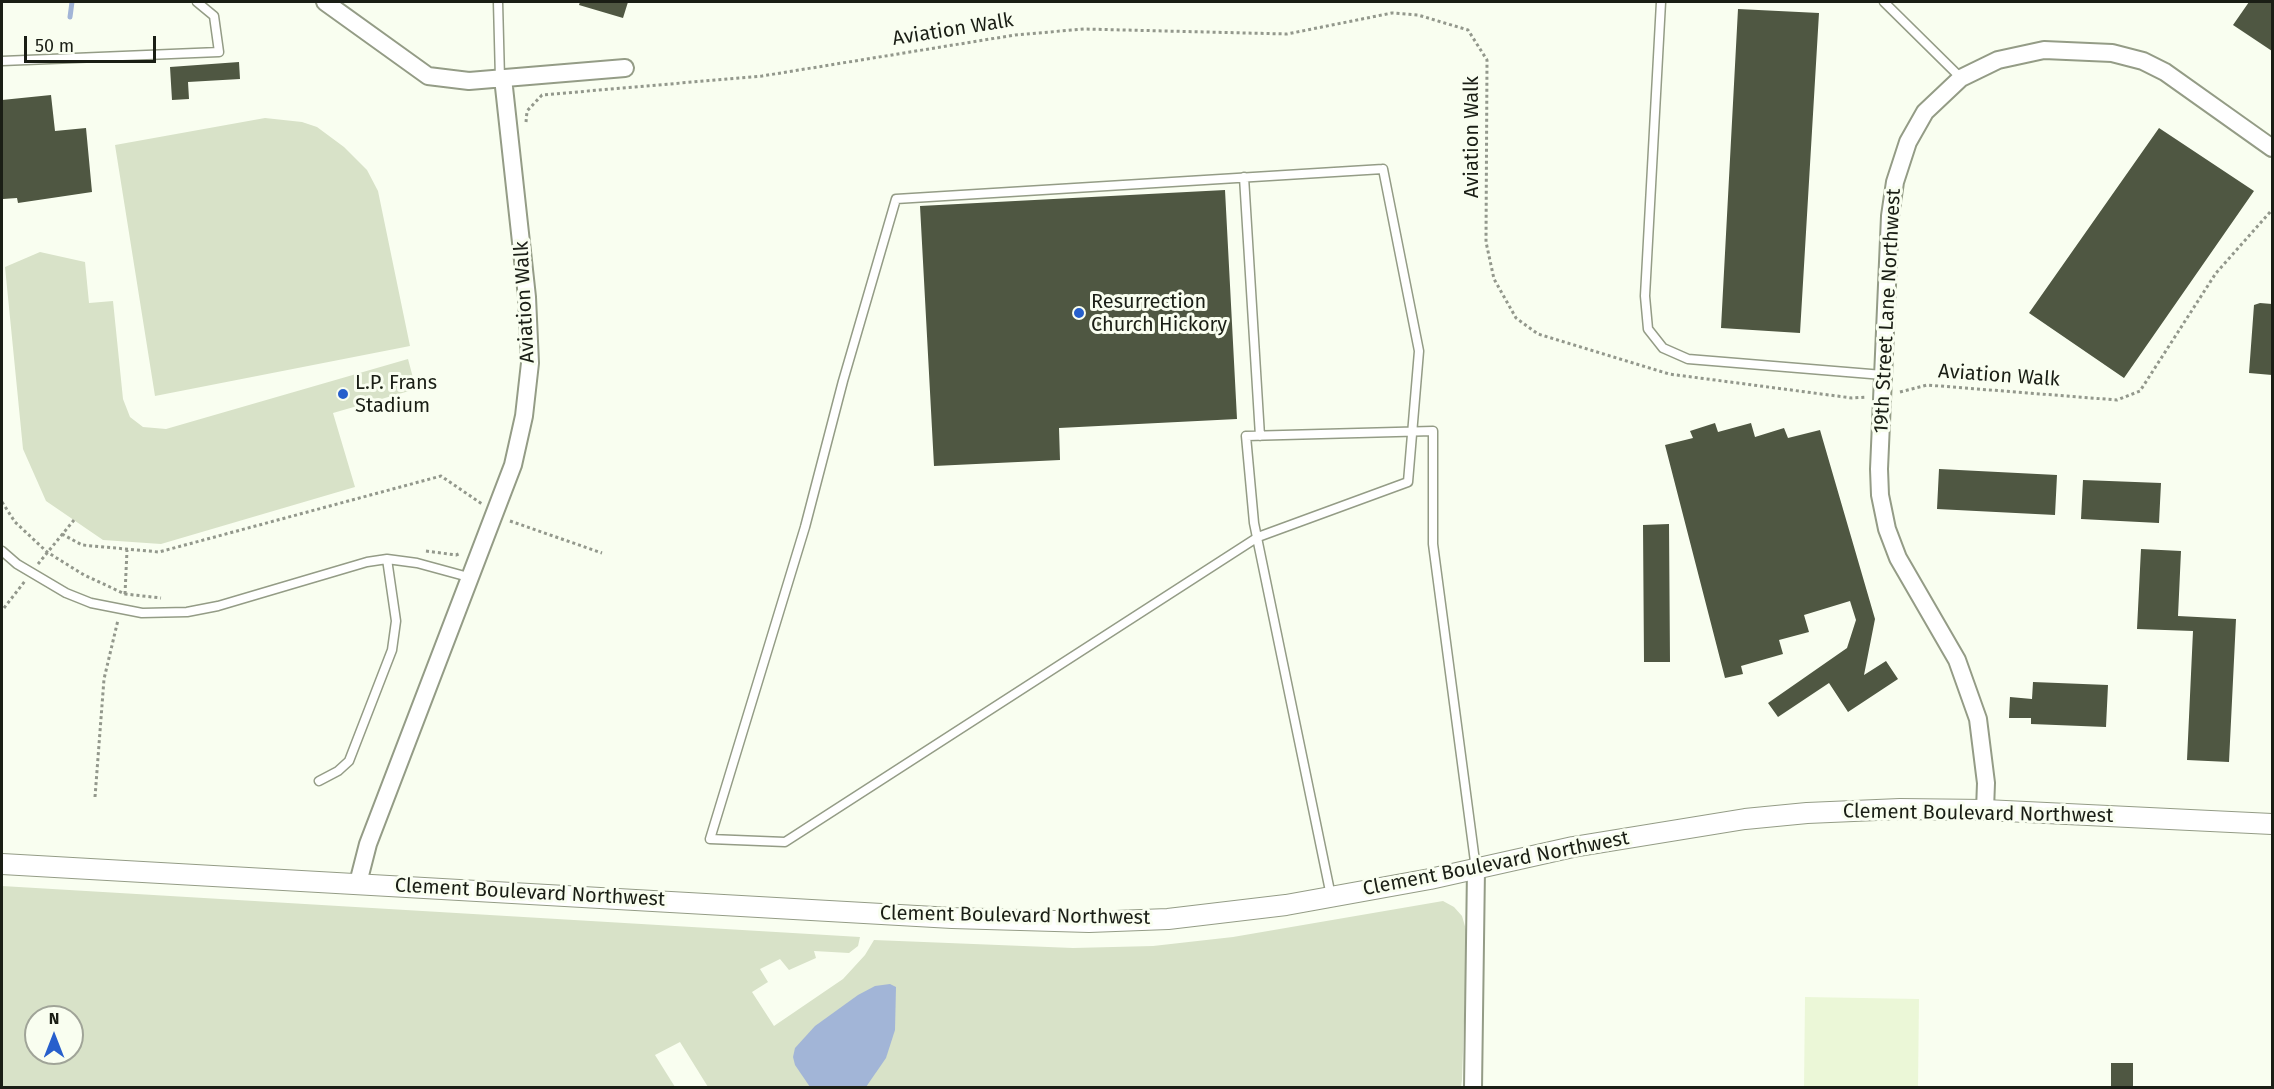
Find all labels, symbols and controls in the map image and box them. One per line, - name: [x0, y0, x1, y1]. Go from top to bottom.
- street label: Aviation Walk: [891, 9, 1015, 51]
- scale bar: [27, 24, 159, 62]
- text: 50 m: [35, 35, 74, 57]
- street label: Aviation Walk: [1460, 76, 1484, 198]
- street label: 19th Street Lane Northwest: [1870, 188, 1906, 434]
- street label: Aviation Walk: [510, 240, 540, 364]
- place label: Resurrection Church Hickory: [1091, 290, 1227, 337]
- marker: Resurrection Church Hickory: [1072, 306, 1086, 320]
- street label: Aviation Walk: [1937, 360, 2061, 392]
- place label: L.P. Frans Stadium: [355, 371, 437, 418]
- marker: L.P. Frans Stadium: [336, 387, 350, 401]
- street label: Clement Boulevard Northwest: [1843, 800, 2113, 828]
- street label: Clement Boulevard Northwest: [1361, 826, 1631, 902]
- street label: Clement Boulevard Northwest: [394, 874, 666, 912]
- street label: Clement Boulevard Northwest: [880, 902, 1150, 930]
- north arrow: [24, 1005, 84, 1065]
- text: N: [49, 1009, 59, 1028]

